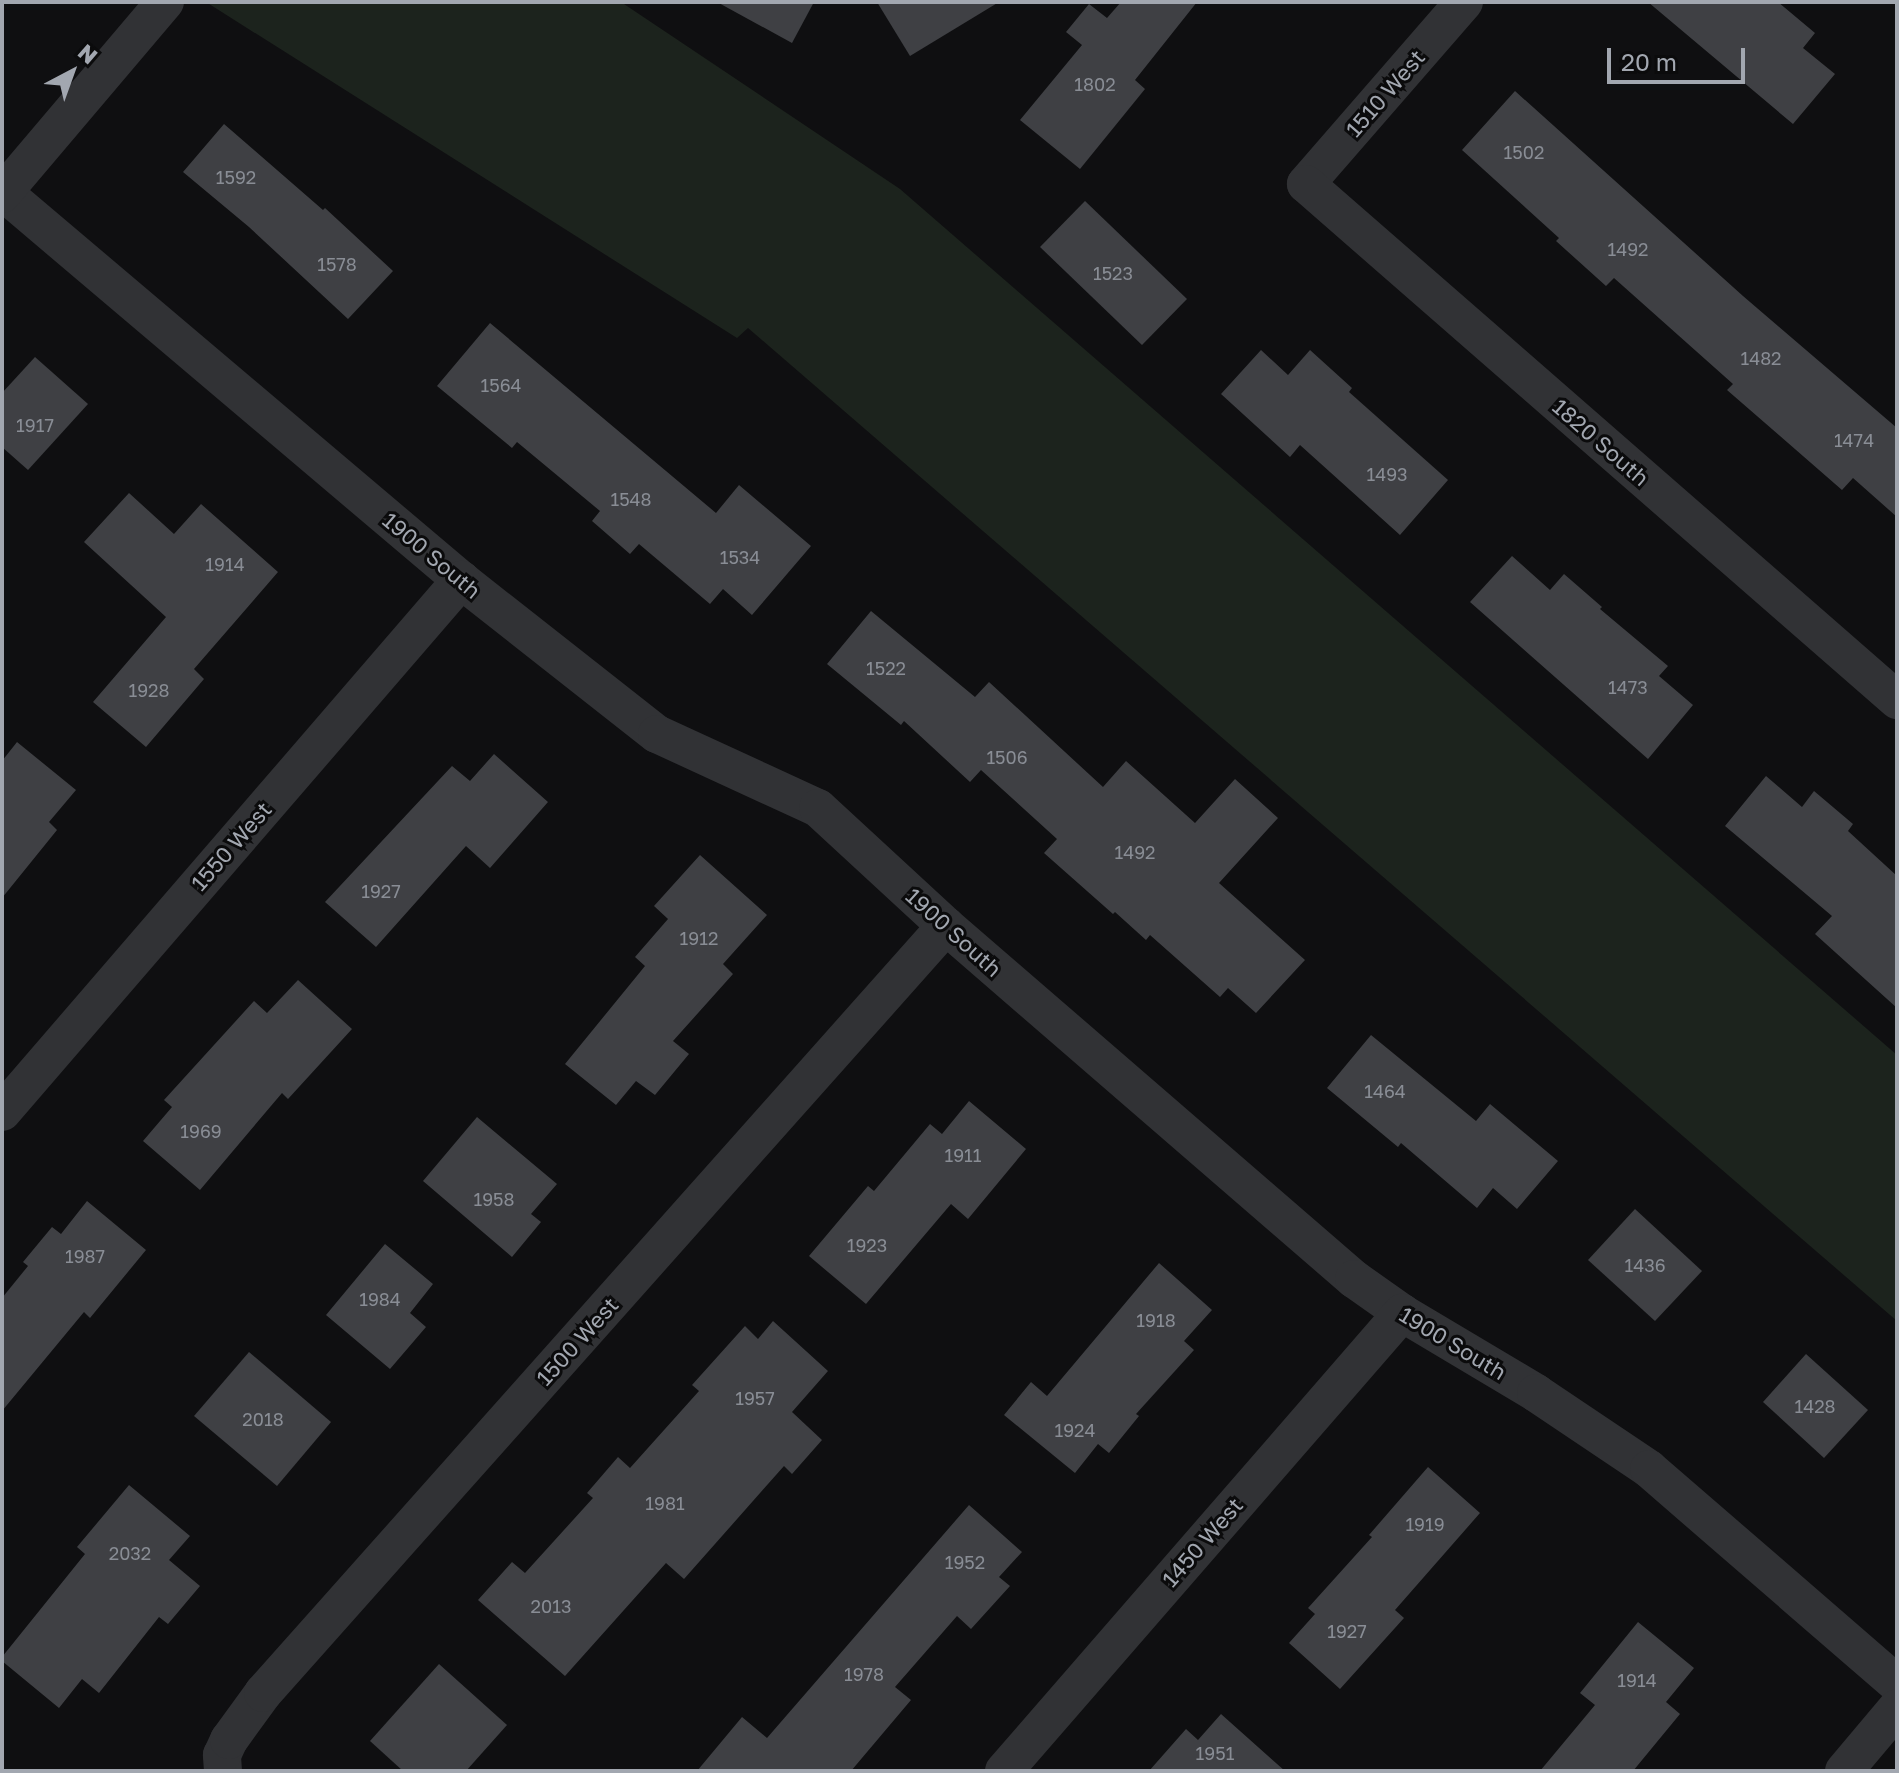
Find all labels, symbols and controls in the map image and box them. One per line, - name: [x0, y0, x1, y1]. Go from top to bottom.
- north arrow: [32, 32, 112, 112]
- scale bar: [1611, 32, 1749, 82]
- text: N: [73, 38, 103, 69]
- street label: 1510 West: [1340, 44, 1430, 142]
- text: 20 m: [1621, 47, 1677, 76]
- house number: 1802: [1074, 73, 1116, 95]
- house number: 1502: [1504, 141, 1544, 163]
- house number: 1592: [216, 166, 256, 188]
- house number: 1492: [1607, 238, 1649, 260]
- house number: 1578: [317, 253, 357, 275]
- house number: 1523: [1093, 262, 1133, 284]
- house number: 1482: [1740, 347, 1782, 369]
- house number: 1564: [480, 374, 522, 396]
- street label: 1820 South: [1547, 393, 1655, 491]
- house number: 1917: [16, 414, 54, 436]
- house number: 1474: [1834, 429, 1874, 451]
- house number: 1493: [1366, 463, 1408, 485]
- house number: 1548: [610, 488, 652, 510]
- street label: 1900 South: [378, 506, 486, 604]
- house number: 1534: [720, 546, 760, 568]
- house number: 1914: [205, 553, 245, 575]
- house number: 1522: [866, 657, 906, 679]
- house number: 1473: [1608, 676, 1648, 698]
- house number: 1928: [128, 679, 170, 701]
- house number: 1506: [986, 746, 1028, 768]
- street label: 1550 West: [185, 796, 277, 896]
- house number: 1492: [1114, 841, 1156, 863]
- house number: 1927: [361, 880, 401, 902]
- street label: 1900 South: [901, 882, 1007, 982]
- house number: 1912: [680, 927, 718, 949]
- house number: 1464: [1364, 1080, 1406, 1102]
- house number: 1969: [180, 1120, 222, 1142]
- house number: 1911: [944, 1144, 982, 1166]
- house number: 1958: [473, 1188, 515, 1210]
- house number: 1923: [847, 1234, 887, 1256]
- house number: 1987: [65, 1245, 105, 1267]
- house number: 1436: [1624, 1254, 1666, 1276]
- house number: 1984: [359, 1288, 401, 1310]
- street label: 1500 West: [530, 1291, 624, 1391]
- street label: 1900 South: [1395, 1301, 1511, 1385]
- house number: 1918: [1136, 1309, 1176, 1331]
- house number: 1957: [735, 1387, 775, 1409]
- house number: 1428: [1794, 1395, 1836, 1417]
- house number: 2018: [242, 1408, 284, 1430]
- house number: 1924: [1054, 1419, 1096, 1441]
- house number: 1981: [645, 1492, 685, 1514]
- street label: 1450 West: [1156, 1492, 1248, 1592]
- house number: 1919: [1405, 1513, 1445, 1535]
- house number: 2032: [109, 1542, 151, 1564]
- house number: 1952: [945, 1551, 985, 1573]
- house number: 2013: [531, 1595, 571, 1617]
- house number: 1927: [1327, 1620, 1367, 1642]
- house number: 1978: [844, 1663, 884, 1685]
- house number: 1914: [1617, 1669, 1657, 1691]
- house number: 1951: [1196, 1742, 1234, 1764]

